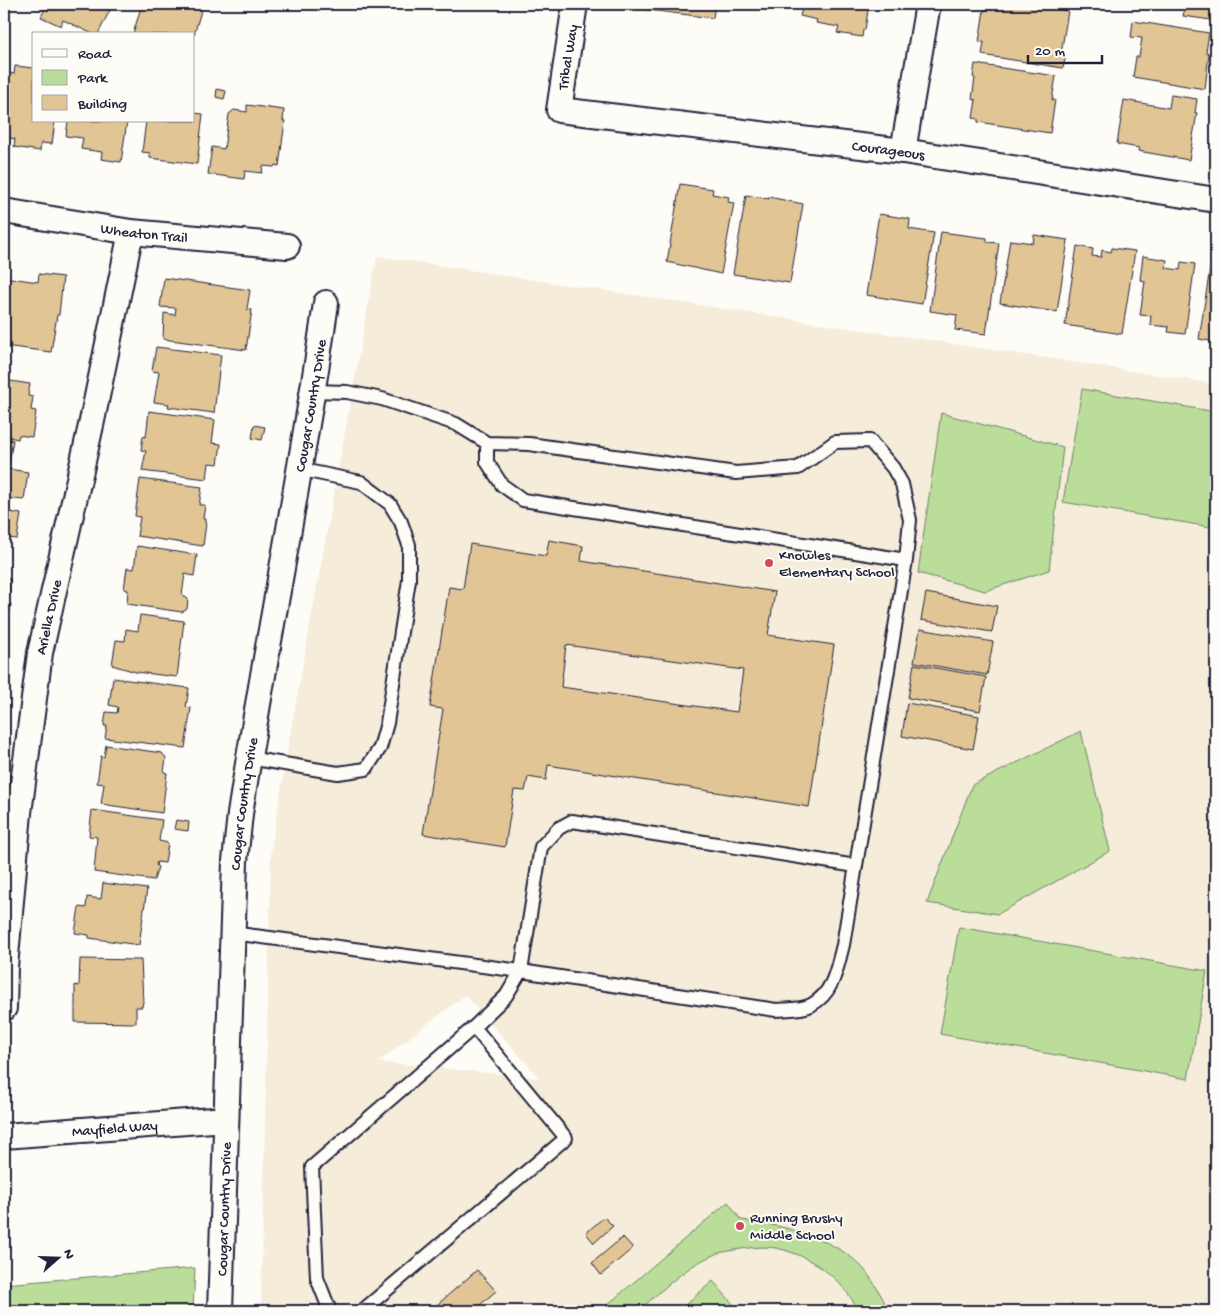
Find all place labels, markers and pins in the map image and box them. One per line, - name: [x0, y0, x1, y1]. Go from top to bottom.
- place label: Knowles Elementary School: [779, 547, 895, 582]
- marker: Knowles Elementary School: [763, 557, 775, 569]
- place label: Running Brushy Middle School: [750, 1210, 843, 1245]
- marker: Running Brushy Middle School: [734, 1220, 746, 1232]

